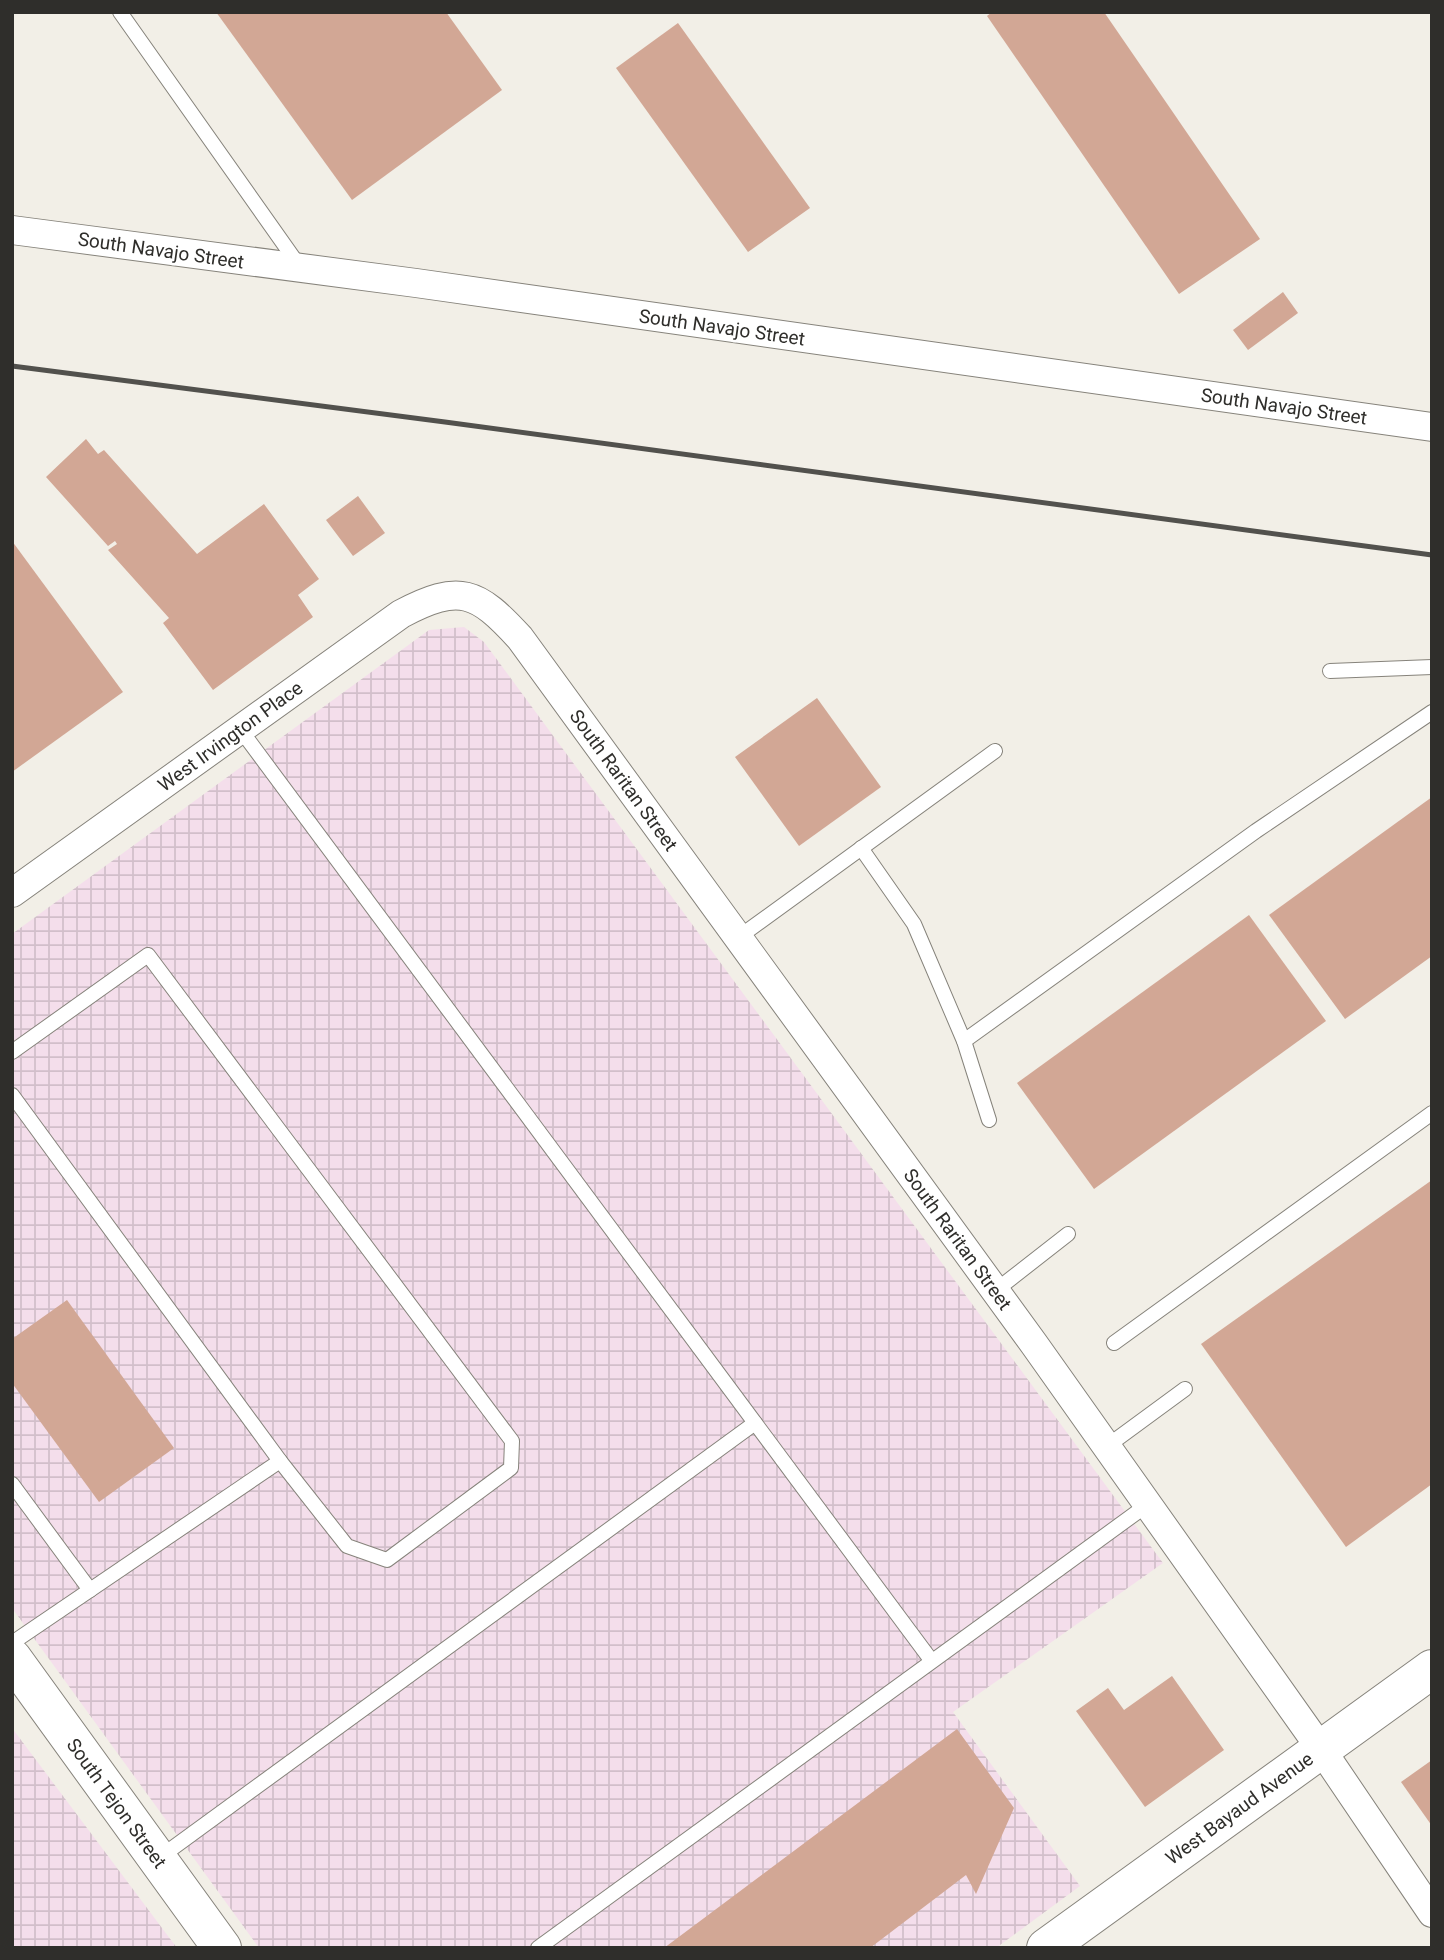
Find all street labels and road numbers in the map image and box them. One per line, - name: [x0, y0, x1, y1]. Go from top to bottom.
- street label: South Navajo Street: [76, 227, 245, 274]
- street label: South Navajo Street: [637, 304, 806, 351]
- street label: South Navajo Street: [1199, 383, 1368, 430]
- street label: West Irvington Place: [153, 676, 307, 797]
- street label: South Raritan Street: [565, 705, 683, 855]
- street label: South Raritan Street: [899, 1164, 1017, 1314]
- street label: South Tejon Street: [62, 1734, 171, 1873]
- street label: West Bayaud Avenue: [1161, 1747, 1318, 1870]

